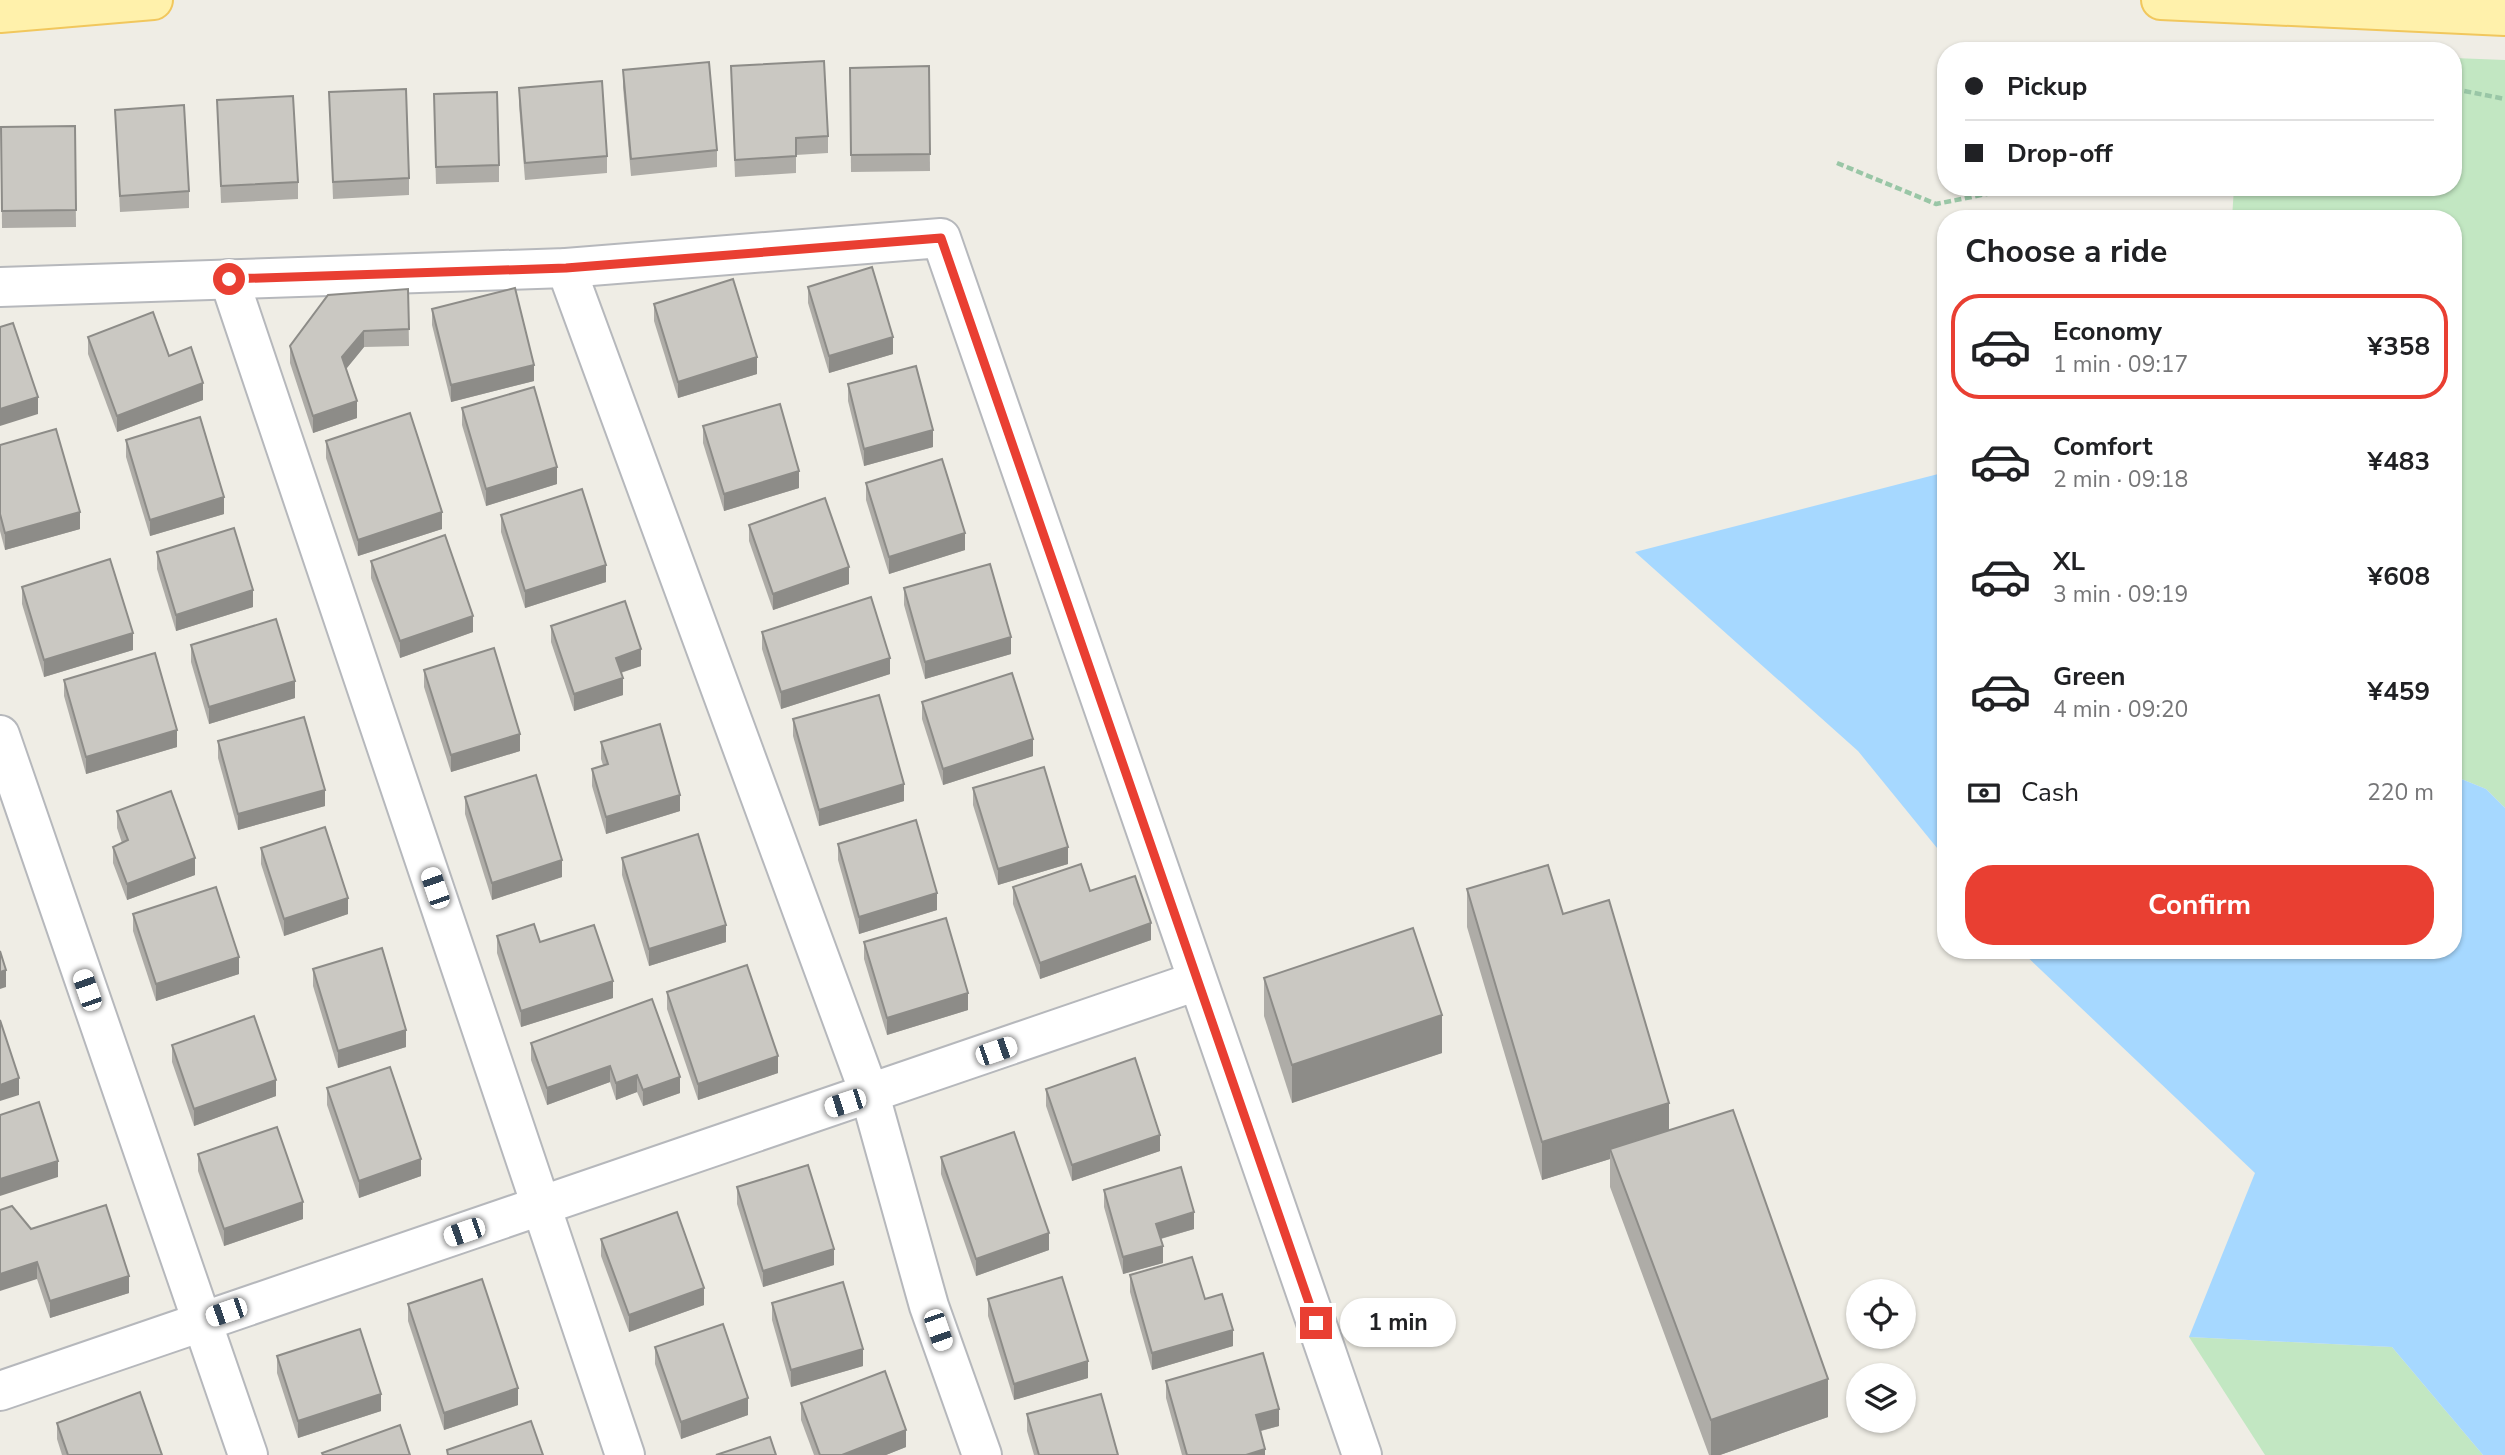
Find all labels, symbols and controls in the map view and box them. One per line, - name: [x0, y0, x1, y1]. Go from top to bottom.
- text: Pickup: [2007, 69, 2087, 104]
- text: Drop-off: [2007, 136, 2113, 171]
- text: Choose a ride: [1965, 230, 2167, 273]
- route start: [213, 263, 245, 295]
- text: Economy: [2053, 314, 2162, 349]
- icon: car: [1969, 315, 2032, 378]
- text: ¥358: [2368, 329, 2430, 364]
- text: 1 min · 09:17: [2053, 349, 2188, 380]
- text: Comfort: [2053, 429, 2153, 464]
- icon: car: [1969, 430, 2032, 493]
- text: ¥483: [2368, 444, 2430, 479]
- text: 2 min · 09:18: [2053, 464, 2188, 495]
- text: XL: [2053, 544, 2085, 579]
- icon: car: [1969, 545, 2032, 608]
- text: ¥608: [2368, 559, 2430, 594]
- text: 3 min · 09:19: [2053, 579, 2188, 610]
- text: Green: [2053, 659, 2126, 694]
- icon: car: [1969, 660, 2032, 723]
- text: ¥459: [2368, 674, 2430, 709]
- text: 4 min · 09:20: [2053, 694, 2188, 725]
- icon: cash: [1965, 774, 2003, 812]
- text: Cash: [2021, 775, 2079, 810]
- text: 220 m: [2367, 777, 2434, 808]
- car: [419, 865, 452, 911]
- button: Confirm: [1965, 865, 2434, 945]
- car: [71, 967, 104, 1013]
- car: [973, 1034, 1020, 1068]
- car: [822, 1087, 869, 1119]
- car: [441, 1215, 488, 1249]
- map controls: [1846, 1279, 1916, 1433]
- button: locate: [1846, 1279, 1916, 1349]
- car: [203, 1295, 250, 1329]
- callout: 1 min: [1340, 1298, 1456, 1348]
- car: [922, 1307, 955, 1353]
- route end: [1300, 1307, 1332, 1339]
- text: 1 min: [1368, 1307, 1428, 1338]
- button: layers: [1846, 1363, 1916, 1433]

